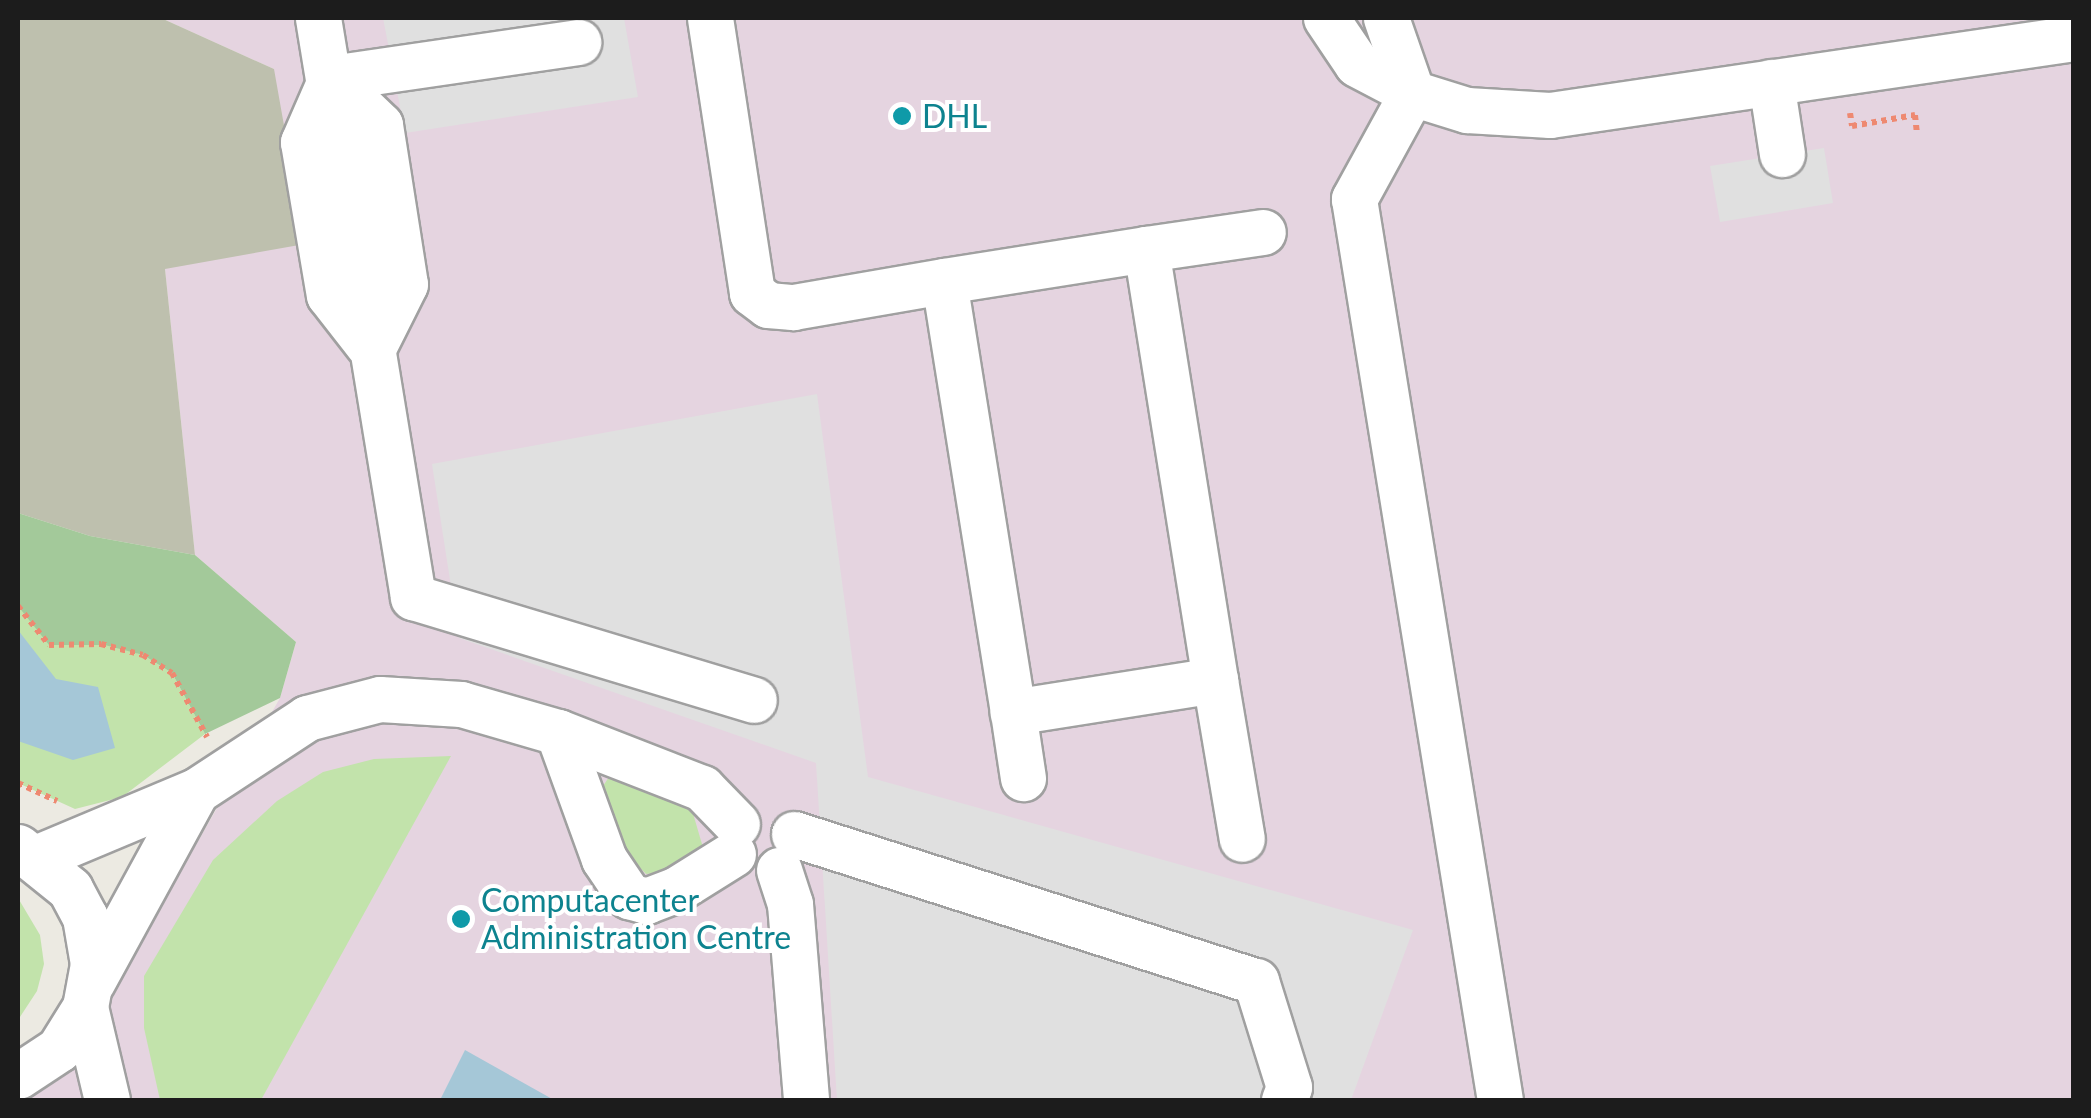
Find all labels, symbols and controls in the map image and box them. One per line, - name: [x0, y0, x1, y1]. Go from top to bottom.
- place label: DHL: [922, 97, 987, 135]
- marker: DHL: [891, 105, 913, 127]
- place label: Computacenter Administration Centre: [481, 882, 791, 957]
- marker: Computacenter Administration Centre: [450, 908, 472, 930]

